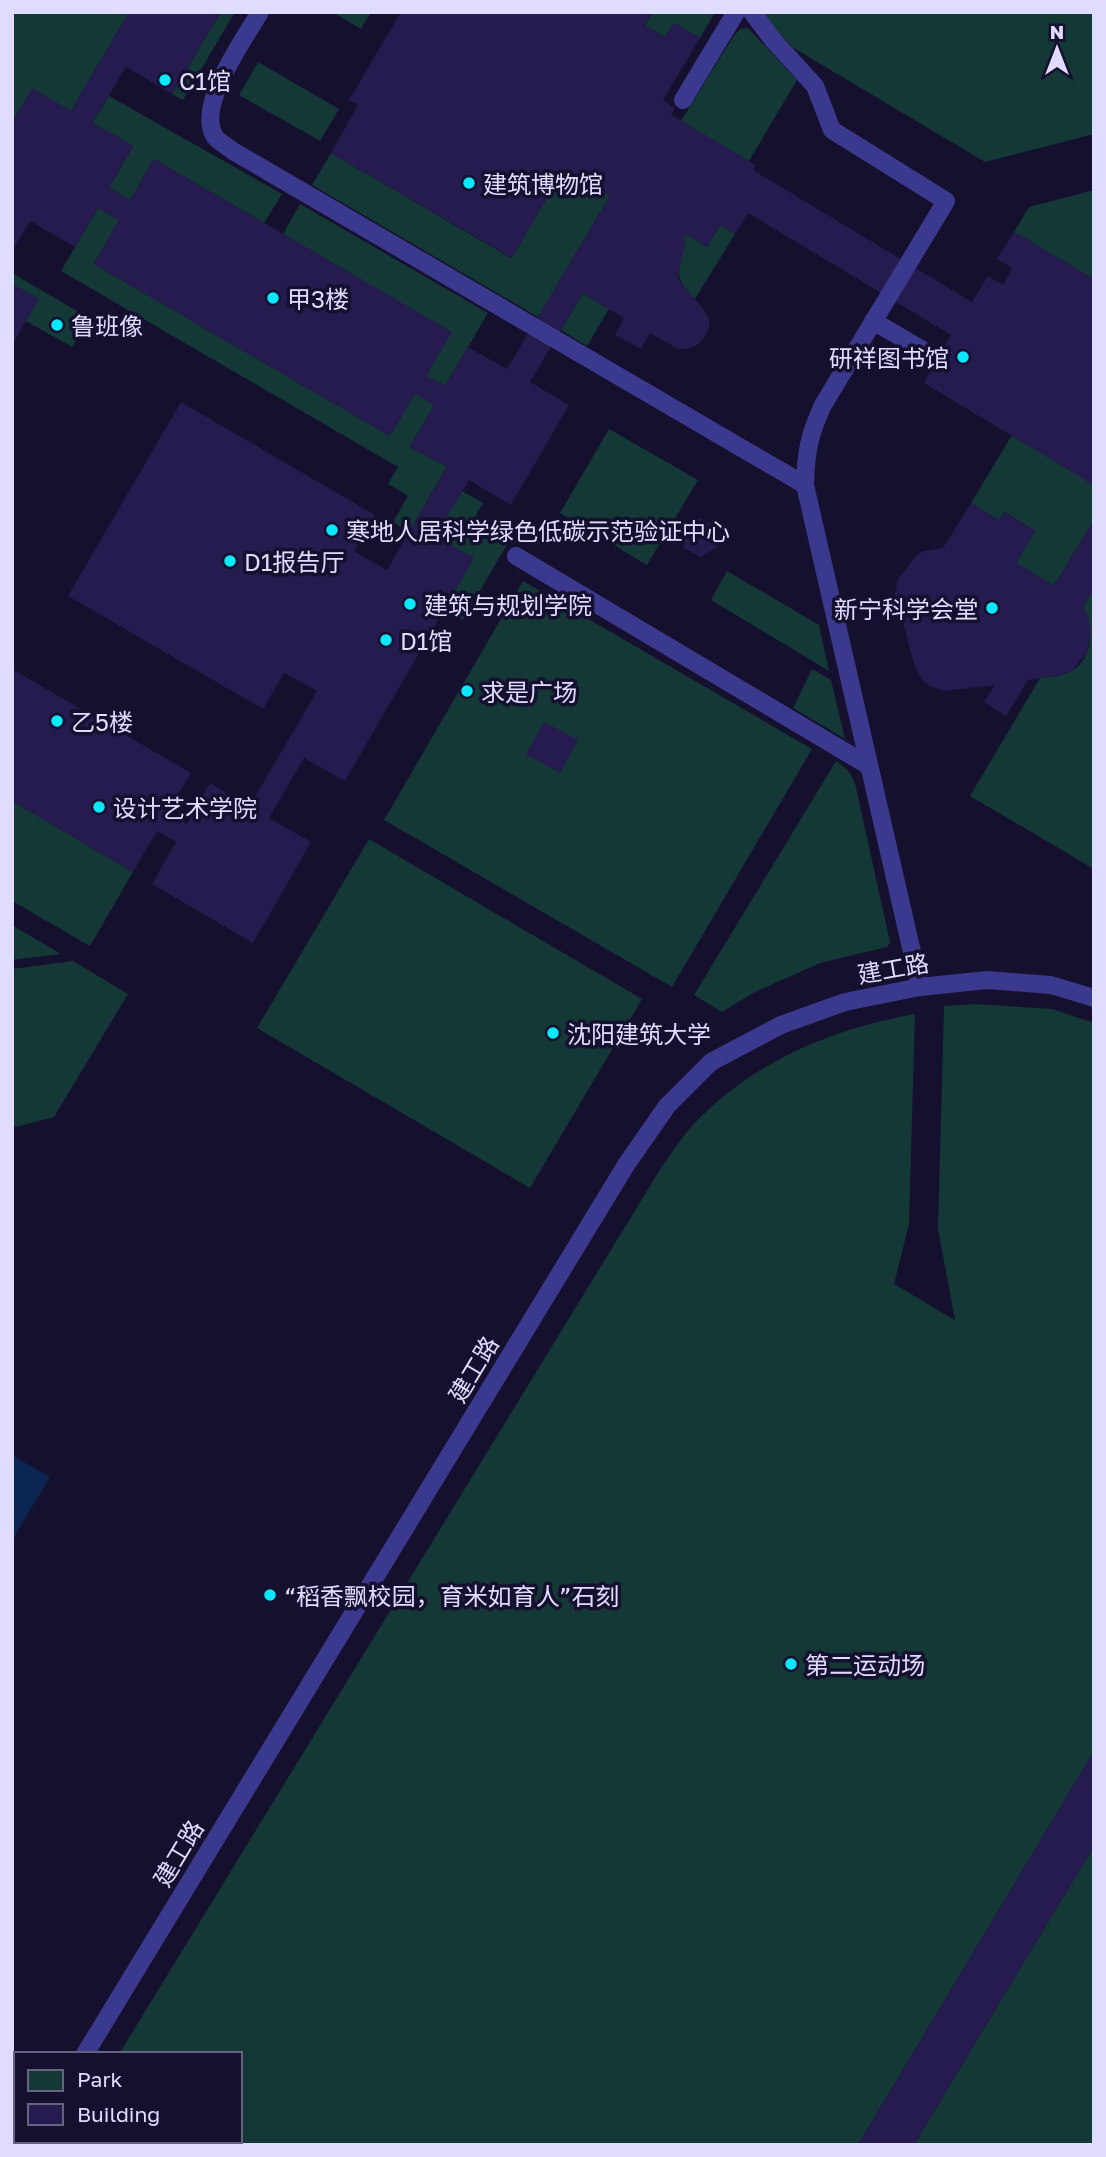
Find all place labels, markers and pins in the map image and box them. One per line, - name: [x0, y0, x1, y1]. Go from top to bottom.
- place label: C1馆: [179, 66, 231, 95]
- marker: C1馆: [157, 72, 173, 88]
- place label: 建筑博物馆: [483, 169, 603, 198]
- marker: 建筑博物馆: [461, 175, 477, 191]
- place label: 甲3楼: [287, 284, 349, 313]
- marker: 甲3楼: [265, 290, 281, 306]
- place label: 鲁班像: [71, 311, 143, 340]
- marker: 鲁班像: [49, 317, 65, 333]
- place label: 研祥图书馆: [829, 343, 949, 372]
- marker: 研祥图书馆: [955, 349, 971, 365]
- place label: 寒地人居科学绿色低碳示范验证中心: [346, 516, 730, 545]
- marker: 寒地人居科学绿色低碳示范验证中心: [324, 522, 340, 538]
- place label: D1报告厅: [244, 547, 344, 576]
- marker: D1报告厅: [222, 553, 238, 569]
- place label: 建筑与规划学院: [424, 590, 592, 619]
- place label: 新宁科学会堂: [834, 594, 978, 623]
- marker: 建筑与规划学院: [402, 596, 418, 612]
- marker: 新宁科学会堂: [984, 600, 1000, 616]
- place label: D1馆: [400, 626, 452, 655]
- marker: D1馆: [378, 632, 394, 648]
- place label: 求是广场: [481, 677, 577, 706]
- marker: 求是广场: [459, 683, 475, 699]
- place label: 乙5楼: [71, 707, 133, 736]
- marker: 乙5楼: [49, 713, 65, 729]
- place label: 设计艺术学院: [113, 793, 257, 822]
- marker: 设计艺术学院: [91, 799, 107, 815]
- place label: 沈阳建筑大学: [567, 1019, 711, 1048]
- marker: 沈阳建筑大学: [545, 1025, 561, 1041]
- place label: “稻香飘校园，育米如育人”石刻: [284, 1581, 620, 1610]
- marker: “稻香飘校园，育米如育人”石刻: [262, 1587, 278, 1603]
- place label: 第二运动场: [805, 1650, 925, 1679]
- marker: 第二运动场: [783, 1656, 799, 1672]

